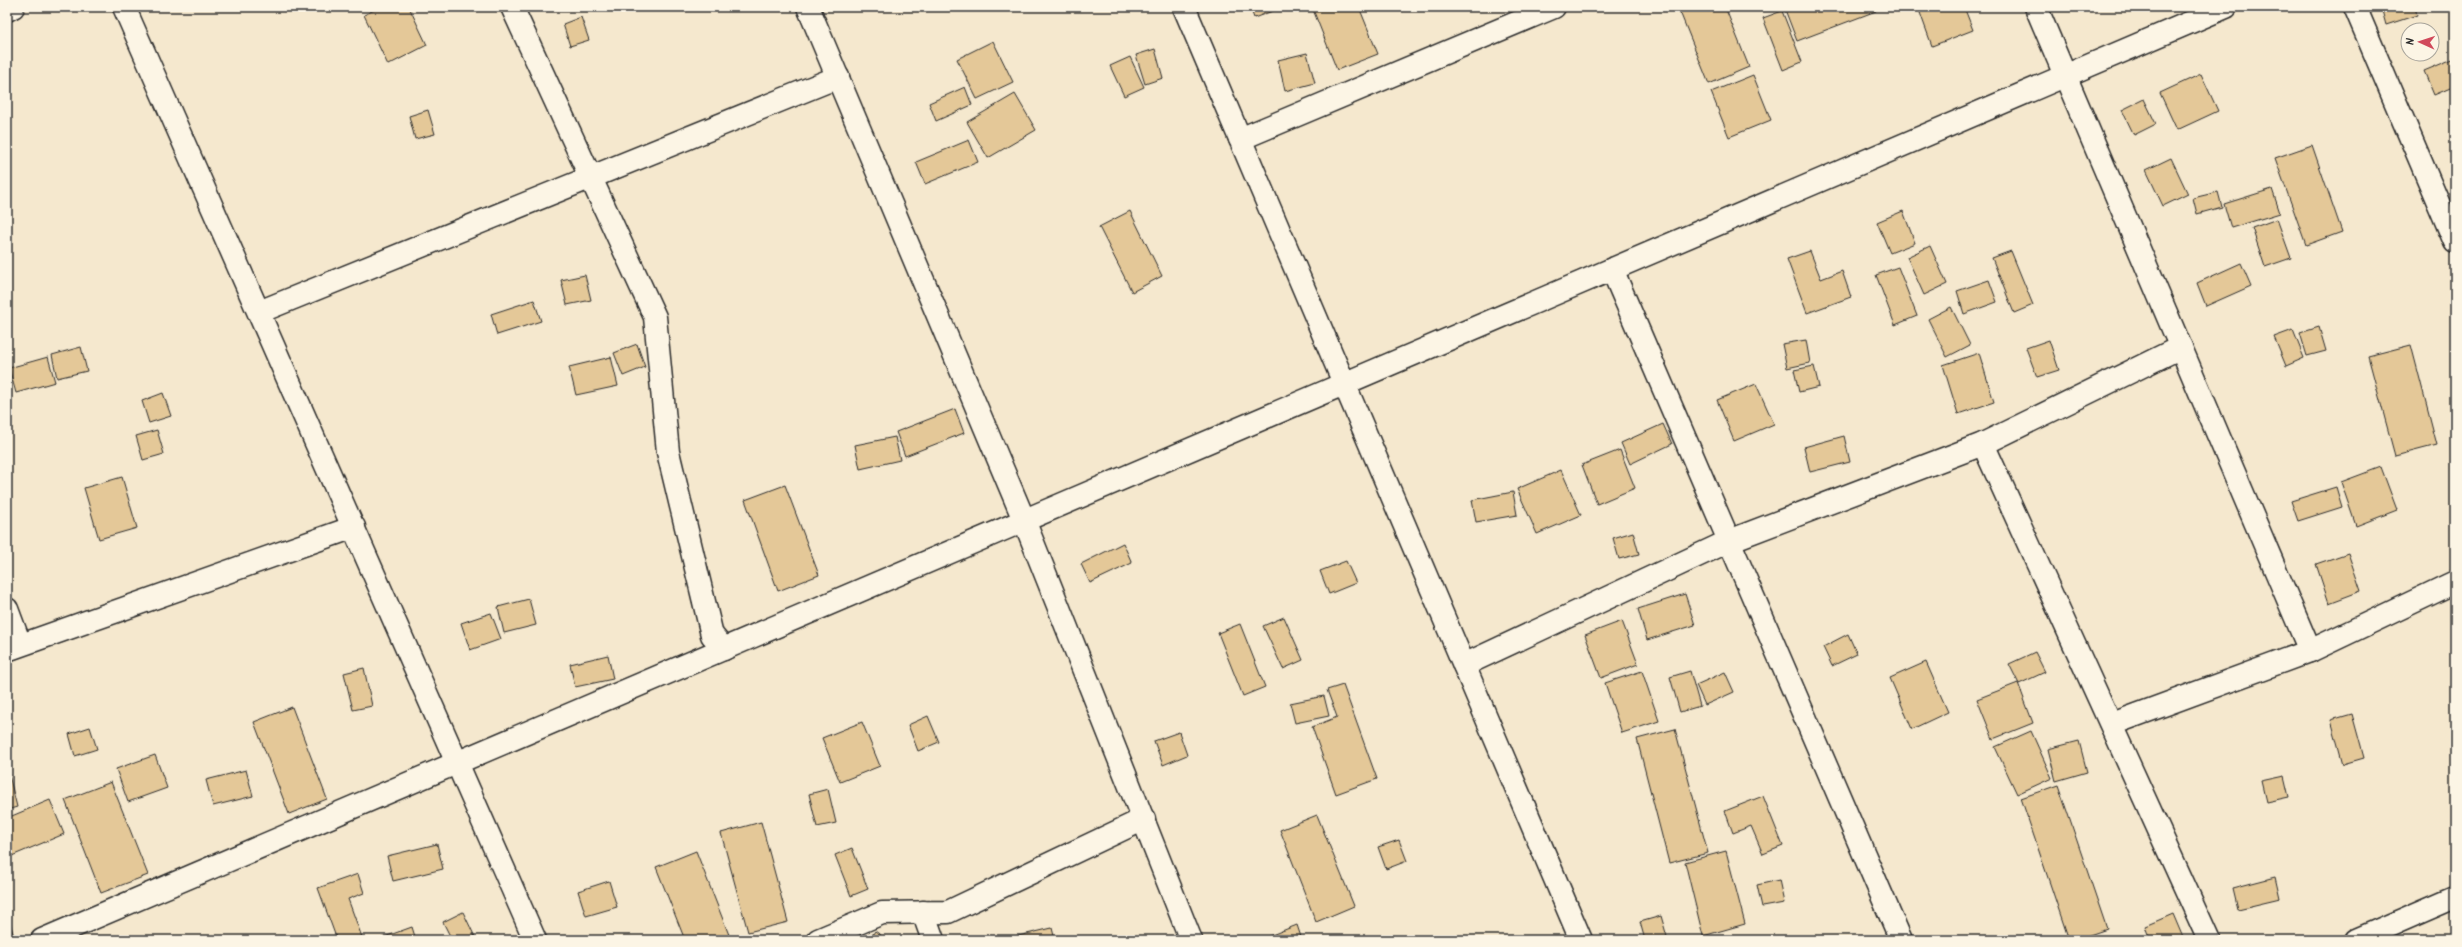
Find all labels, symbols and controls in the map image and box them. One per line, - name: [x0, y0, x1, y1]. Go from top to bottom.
- north arrow: [2400, 22, 2440, 62]
- text: N: [2402, 38, 2420, 45]

